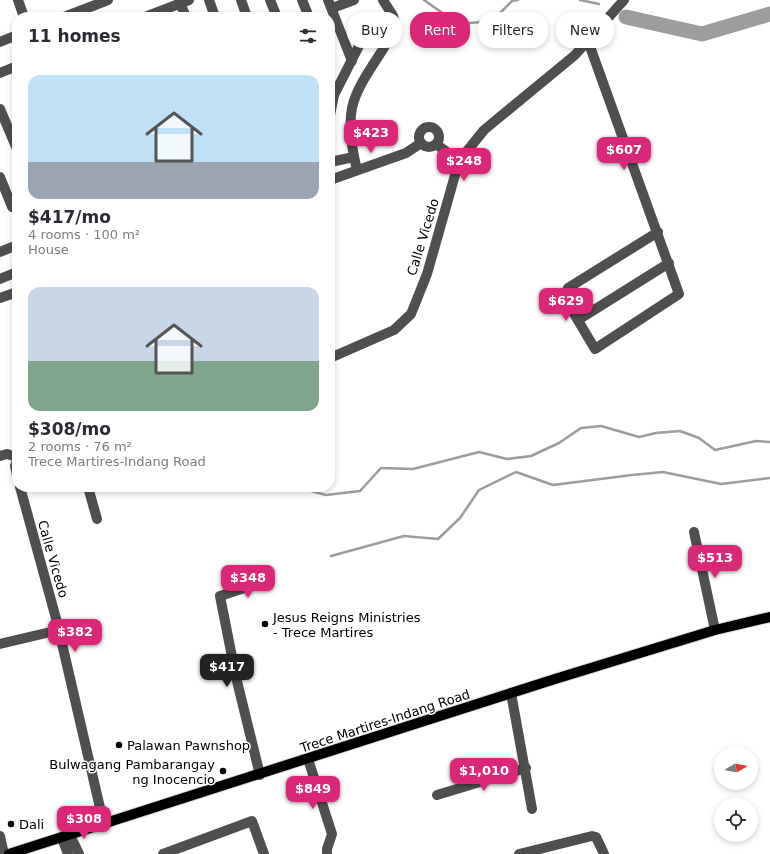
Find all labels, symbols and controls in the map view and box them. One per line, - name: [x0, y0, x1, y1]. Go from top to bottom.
- chip: Buy: [347, 12, 402, 48]
- chip: Rent: [410, 12, 470, 48]
- chip: Filters: [478, 12, 548, 48]
- chip: New: [556, 12, 614, 48]
- icon: filters: [297, 25, 319, 47]
- text: 11 homes: [28, 26, 121, 46]
- icon: home: [138, 101, 210, 173]
- pin: $423: [347, 120, 395, 154]
- text: $423: [353, 125, 389, 140]
- pin: $607: [600, 137, 648, 171]
- text: $607: [606, 142, 642, 157]
- pin: $248: [440, 148, 488, 182]
- text: $248: [446, 153, 482, 168]
- street label: Calle Vicedo: [404, 197, 442, 277]
- text: $417/mo: [28, 207, 111, 227]
- text: 4 rooms · 100 m²: [28, 227, 140, 242]
- text: House: [28, 242, 69, 257]
- pin: $629: [542, 288, 590, 322]
- text: $629: [548, 293, 584, 308]
- icon: home: [138, 313, 210, 385]
- text: $308/mo: [28, 419, 111, 439]
- text: 2 rooms · 76 m²: [28, 439, 132, 454]
- text: Trece Martires-Indang Road: [28, 454, 206, 469]
- street label: Calle Vicedo: [35, 518, 71, 600]
- pin: $513: [691, 545, 739, 579]
- text: $513: [697, 550, 733, 565]
- pin: $348: [224, 565, 272, 599]
- text: $348: [230, 570, 266, 585]
- place label: Jesus Reigns Ministries - Trece Martires: [272, 610, 421, 640]
- pin: $382: [51, 619, 99, 653]
- marker: Jesus Reigns Ministries - Trece Martires: [260, 619, 270, 629]
- text: $382: [57, 624, 93, 639]
- pin: $417: [203, 654, 251, 688]
- text: $417: [209, 659, 245, 674]
- street label: Trece Martires-Indang Road: [297, 686, 472, 756]
- place label: Palawan Pawnshop: [127, 738, 250, 753]
- marker: Palawan Pawnshop: [114, 740, 124, 750]
- north arrow: [714, 746, 758, 790]
- map controls: [714, 746, 758, 842]
- place label: Bulwagang Pambarangay ng Inocencio: [49, 757, 215, 787]
- pin: $1,010: [451, 758, 517, 792]
- text: $1,010: [459, 763, 509, 778]
- marker: Bulwagang Pambarangay ng Inocencio: [218, 766, 228, 776]
- pin: $849: [289, 776, 337, 810]
- text: $849: [295, 781, 331, 796]
- button: locate: [714, 798, 758, 842]
- pin: $308: [60, 806, 108, 840]
- text: $308: [66, 811, 102, 826]
- place label: Dali: [19, 817, 44, 832]
- marker: Dali: [6, 819, 16, 829]

